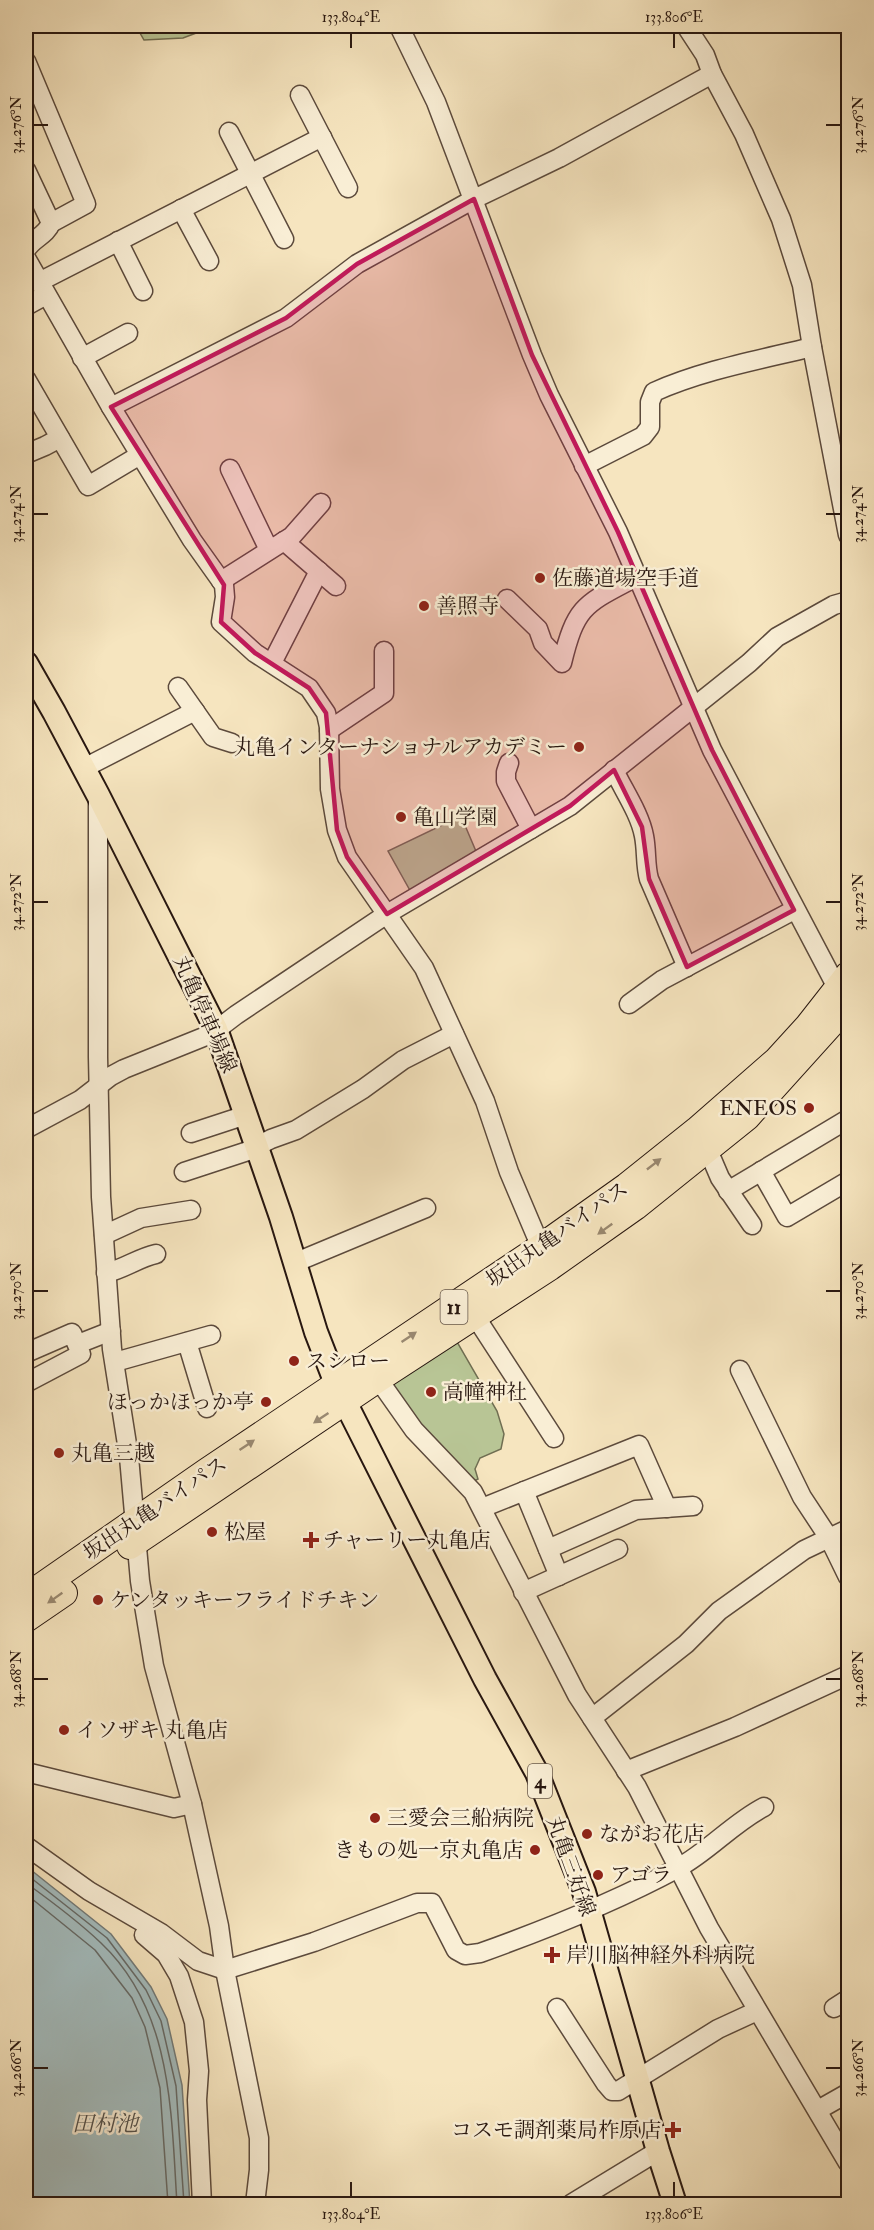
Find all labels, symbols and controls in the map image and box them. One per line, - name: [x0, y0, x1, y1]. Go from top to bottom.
- text: 133.804°E: [322, 8, 381, 27]
- text: 133.806°E: [645, 8, 703, 27]
- text: 34.276°N: [7, 96, 26, 154]
- text: 34.276°N: [849, 96, 868, 154]
- text: 34.274°N: [7, 485, 26, 543]
- text: 34.274°N: [849, 485, 868, 543]
- place label: 佐藤道場空手道: [552, 565, 699, 592]
- marker: 佐藤道場空手道: [533, 571, 547, 585]
- place label: 善照寺: [436, 593, 499, 620]
- marker: 善照寺: [417, 599, 431, 613]
- place label: 丸亀インターナショナルアカデミー: [234, 734, 567, 761]
- marker: 丸亀インターナショナルアカデミー: [572, 740, 586, 754]
- place label: 亀山学園: [413, 804, 497, 831]
- marker: 亀山学園: [394, 810, 408, 824]
- text: 34.272°N: [7, 873, 26, 931]
- text: 34.272°N: [849, 873, 868, 931]
- street label: 丸亀停車場線: [167, 951, 243, 1077]
- place label: ENEOS: [719, 1095, 797, 1122]
- marker: ENEOS: [802, 1101, 816, 1115]
- one-way arrow: [646, 1158, 662, 1171]
- street label: 坂出丸亀バイパス: [481, 1175, 634, 1294]
- one-way arrow: [598, 1222, 613, 1234]
- text: 34.270°N: [7, 1262, 26, 1320]
- text: 34.270°N: [849, 1262, 868, 1320]
- road number: 11: [440, 1290, 468, 1324]
- one-way arrow: [401, 1332, 417, 1343]
- place label: スシロー: [306, 1348, 390, 1375]
- marker: スシロー: [287, 1354, 301, 1368]
- place label: 高幢神社: [443, 1379, 527, 1406]
- marker: 高幢神社: [424, 1385, 438, 1399]
- place label: ほっかほっか亭: [107, 1389, 254, 1416]
- marker: ほっかほっか亭: [259, 1395, 273, 1409]
- one-way arrow: [313, 1413, 329, 1424]
- place label: 丸亀三越: [71, 1440, 155, 1467]
- one-way arrow: [239, 1440, 255, 1451]
- marker: 丸亀三越: [52, 1446, 66, 1460]
- street label: 坂出丸亀バイパス: [78, 1450, 232, 1566]
- place label: 松屋: [224, 1519, 266, 1546]
- marker: 松屋: [205, 1525, 219, 1539]
- place label: チャーリー丸亀店: [323, 1527, 490, 1554]
- marker: チャーリー丸亀店: [304, 1533, 318, 1547]
- place label: ケンタッキーフライドチキン: [110, 1587, 379, 1614]
- one-way arrow: [48, 1592, 64, 1604]
- marker: ケンタッキーフライドチキン: [91, 1593, 105, 1607]
- text: 34.268°N: [7, 1649, 26, 1708]
- text: 34.268°N: [849, 1649, 868, 1708]
- place label: イソザキ 丸亀店: [76, 1717, 227, 1744]
- marker: イソザキ 丸亀店: [57, 1723, 71, 1737]
- road number: 4: [528, 1764, 552, 1798]
- place label: 三愛会三船病院: [387, 1805, 534, 1832]
- marker: 三愛会三船病院: [368, 1811, 382, 1825]
- street label: 丸亀三好線: [540, 1812, 601, 1920]
- place label: ながお花店: [599, 1821, 704, 1848]
- marker: ながお花店: [580, 1827, 594, 1841]
- place label: きもの処一京丸亀店: [334, 1837, 523, 1864]
- marker: きもの処一京丸亀店: [528, 1843, 542, 1857]
- place label: アゴラ: [610, 1862, 672, 1889]
- marker: アゴラ: [591, 1868, 605, 1882]
- place label: 岸川脳神経外科病院: [566, 1942, 755, 1969]
- marker: 岸川脳神経外科病院: [543, 1946, 561, 1964]
- text: 34.266°N: [7, 2038, 26, 2097]
- text: 34.266°N: [849, 2038, 868, 2097]
- water label: 田村池: [72, 2110, 141, 2138]
- place label: コスモ調剤薬局柞原店: [451, 2117, 661, 2144]
- marker: コスモ調剤薬局柞原店: [666, 2123, 680, 2137]
- text: 133.804°E: [322, 2205, 381, 2224]
- text: 133.806°E: [645, 2205, 703, 2224]

